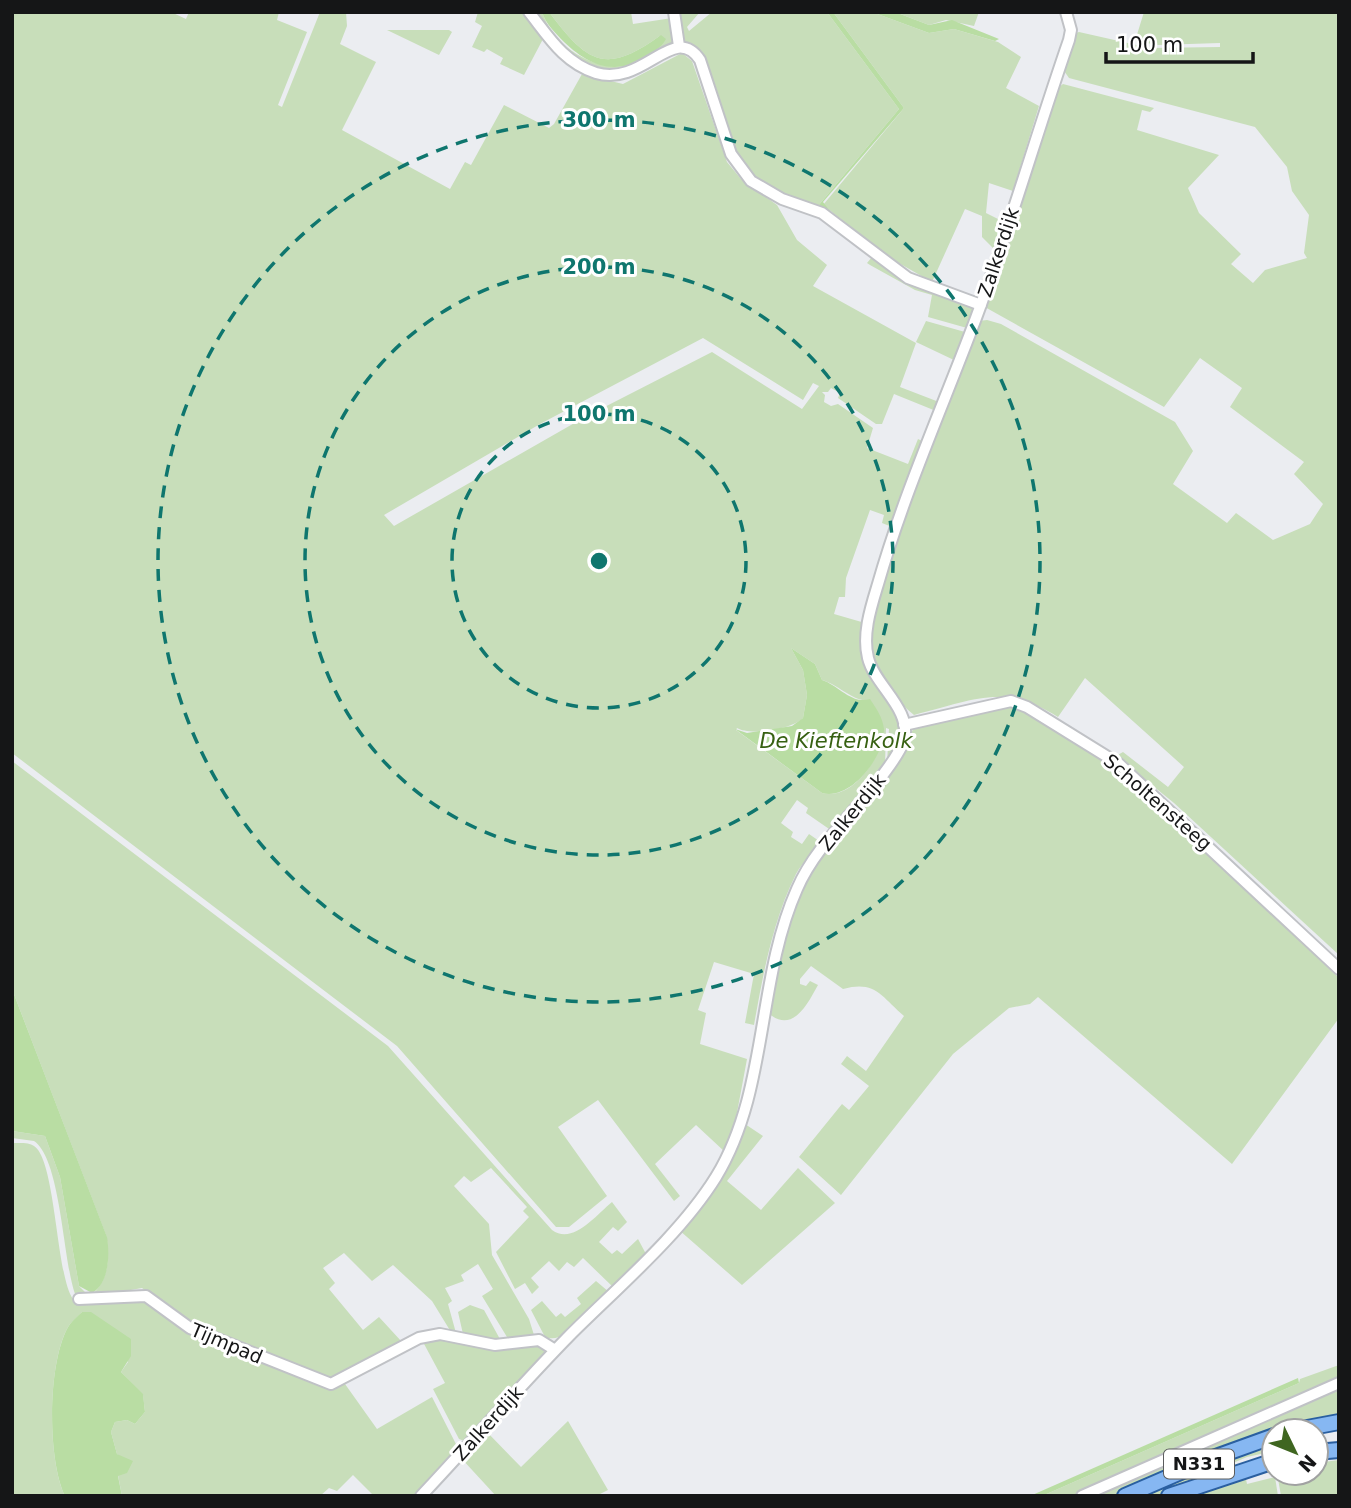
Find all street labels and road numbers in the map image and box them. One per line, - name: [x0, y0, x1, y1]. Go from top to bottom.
- street label: Zalkerdijk: [973, 204, 1023, 300]
- street label: Scholtensteeg: [1100, 749, 1216, 855]
- street label: Zalkerdijk: [814, 769, 890, 855]
- street label: Tijmpad: [187, 1318, 266, 1368]
- street label: Zalkerdijk: [449, 1381, 527, 1465]
- road number: N331: [1164, 1450, 1234, 1478]

